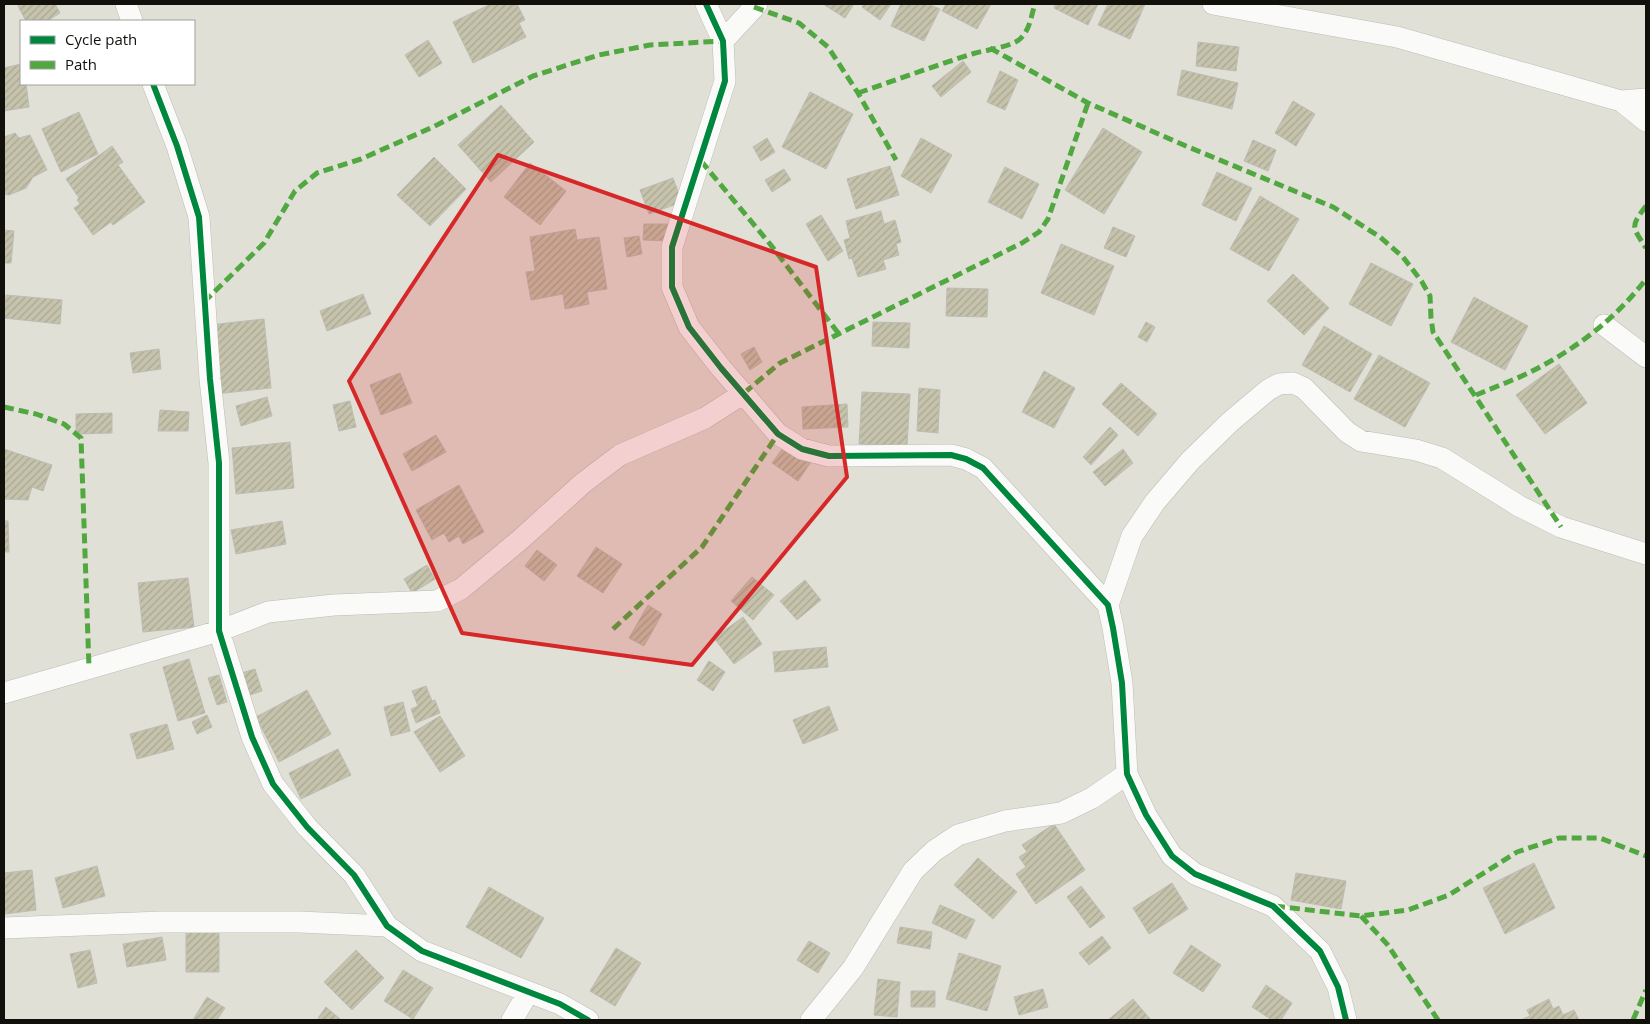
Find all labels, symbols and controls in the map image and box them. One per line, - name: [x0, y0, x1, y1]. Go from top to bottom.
- legend: [20, 20, 195, 85]
- text: Cycle path: [65, 29, 137, 49]
- text: Path: [65, 54, 97, 74]

